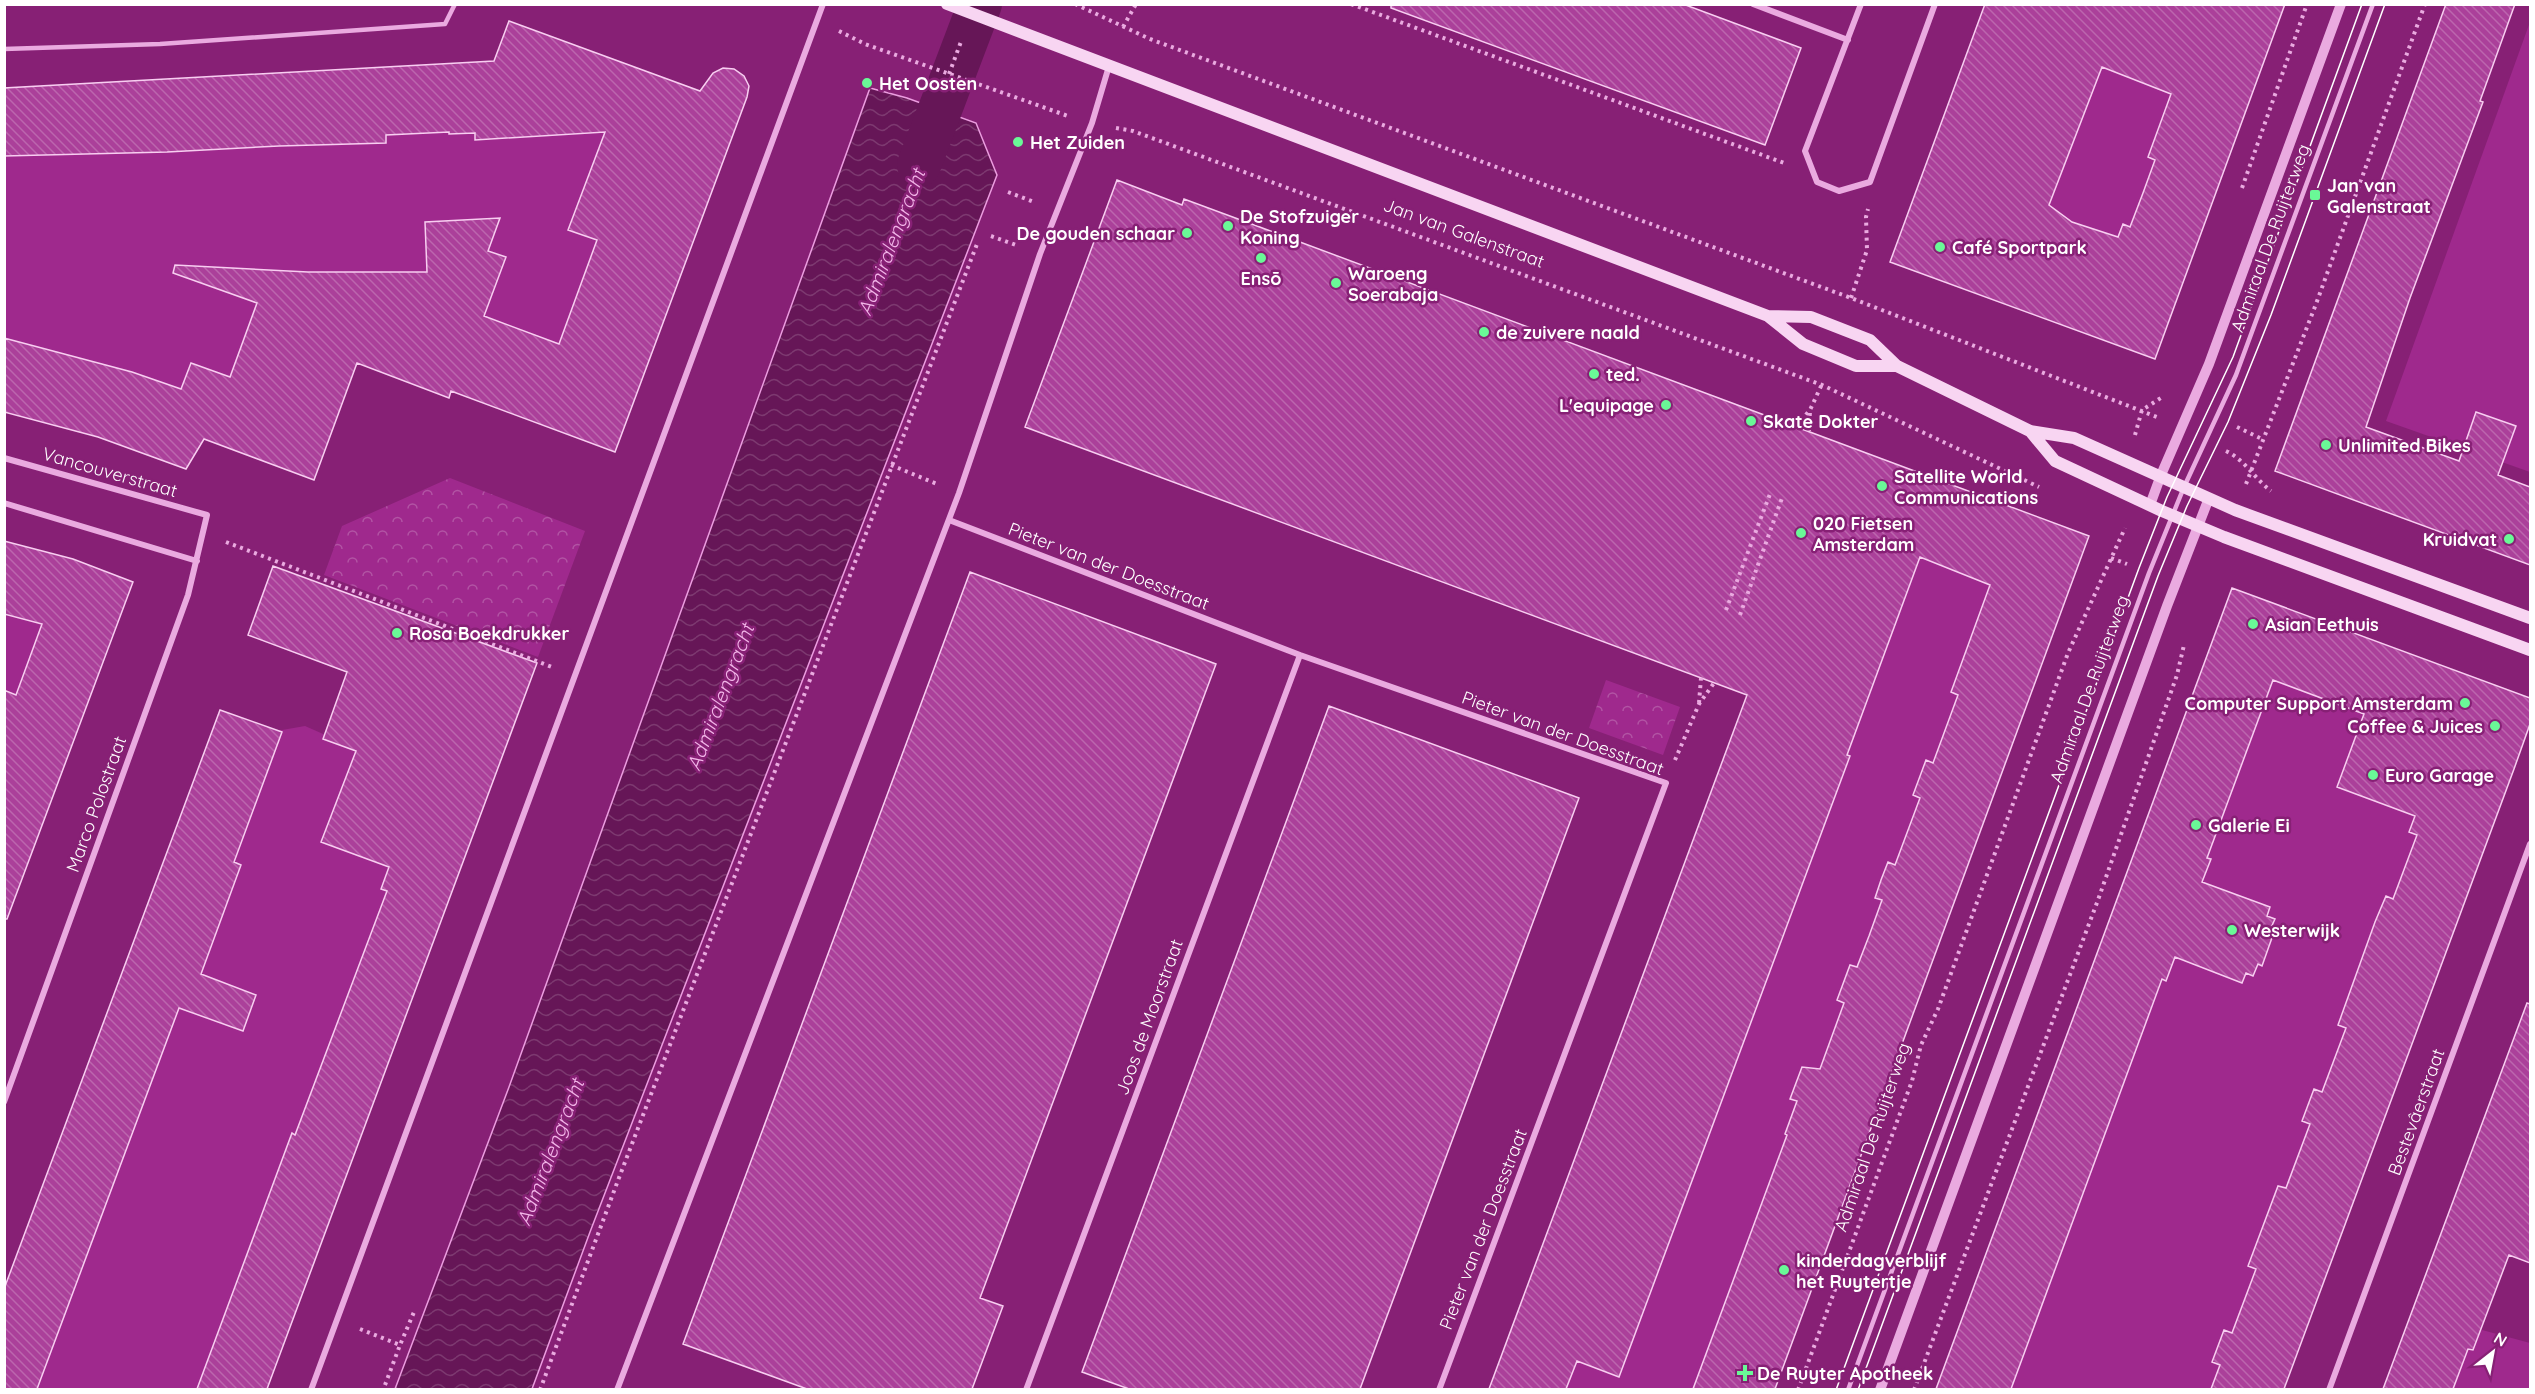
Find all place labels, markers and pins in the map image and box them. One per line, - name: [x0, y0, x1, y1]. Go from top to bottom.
- place label: Het Oosten: [879, 72, 977, 95]
- marker: Het Oosten: [860, 76, 874, 90]
- place label: Het Zuiden: [1030, 131, 1125, 154]
- marker: Het Zuiden: [1011, 135, 1025, 149]
- place label: Jan van Galenstraat: [2327, 174, 2431, 218]
- marker: Jan van Galenstraat: [2308, 188, 2322, 202]
- place label: De Stofzuiger Koning: [1240, 205, 1359, 249]
- marker: De Stofzuiger Koning: [1221, 219, 1235, 233]
- place label: De gouden schaar: [1017, 222, 1175, 245]
- marker: De gouden schaar: [1180, 226, 1194, 240]
- place label: Café Sportpark: [1952, 236, 2087, 259]
- marker: Café Sportpark: [1933, 240, 1947, 254]
- marker: Ensō: [1254, 251, 1268, 265]
- place label: Waroeng Soerabaja: [1348, 262, 1438, 306]
- place label: Ensō: [1241, 267, 1281, 290]
- marker: Waroeng Soerabaja: [1329, 276, 1343, 290]
- place label: de zuivere naald: [1496, 321, 1640, 344]
- marker: de zuivere naald: [1477, 325, 1491, 339]
- place label: ted.: [1606, 363, 1640, 386]
- marker: ted.: [1587, 367, 1601, 381]
- place label: L'equipage: [1559, 394, 1654, 417]
- marker: L'equipage: [1659, 398, 1673, 412]
- place label: Skate Dokter: [1763, 410, 1879, 433]
- marker: Skate Dokter: [1744, 414, 1758, 428]
- place label: Unlimited Bikes: [2338, 434, 2471, 457]
- marker: Unlimited Bikes: [2319, 438, 2333, 452]
- place label: Satellite World Communications: [1894, 465, 2038, 509]
- marker: Satellite World Communications: [1875, 479, 1889, 493]
- place label: 020 Fietsen Amsterdam: [1813, 512, 1914, 556]
- marker: 020 Fietsen Amsterdam: [1794, 526, 1808, 540]
- place label: Kruidvat: [2423, 528, 2497, 551]
- marker: Kruidvat: [2502, 532, 2516, 546]
- place label: Asian Eethuis: [2265, 613, 2379, 636]
- marker: Asian Eethuis: [2246, 617, 2260, 631]
- place label: Rosa Boekdrukker: [409, 622, 569, 645]
- marker: Rosa Boekdrukker: [390, 626, 404, 640]
- place label: Computer Support Amsterdam: [2185, 692, 2453, 715]
- marker: Computer Support Amsterdam: [2458, 696, 2472, 710]
- place label: Coffee & Juices: [2347, 715, 2483, 738]
- marker: Coffee & Juices: [2488, 719, 2502, 733]
- place label: Euro Garage: [2385, 764, 2494, 787]
- marker: Euro Garage: [2366, 768, 2380, 782]
- place label: Galerie Ei: [2208, 814, 2290, 837]
- marker: Galerie Ei: [2189, 818, 2203, 832]
- place label: Westerwijk: [2244, 919, 2340, 942]
- marker: Westerwijk: [2225, 923, 2239, 937]
- place label: kinderdagverblijf het Ruytertje: [1796, 1249, 1946, 1293]
- marker: kinderdagverblijf het Ruytertje: [1777, 1263, 1791, 1277]
- place label: De Ruyter Apotheek: [1757, 1362, 1933, 1385]
- marker: De Ruyter Apotheek: [1738, 1366, 1752, 1380]

